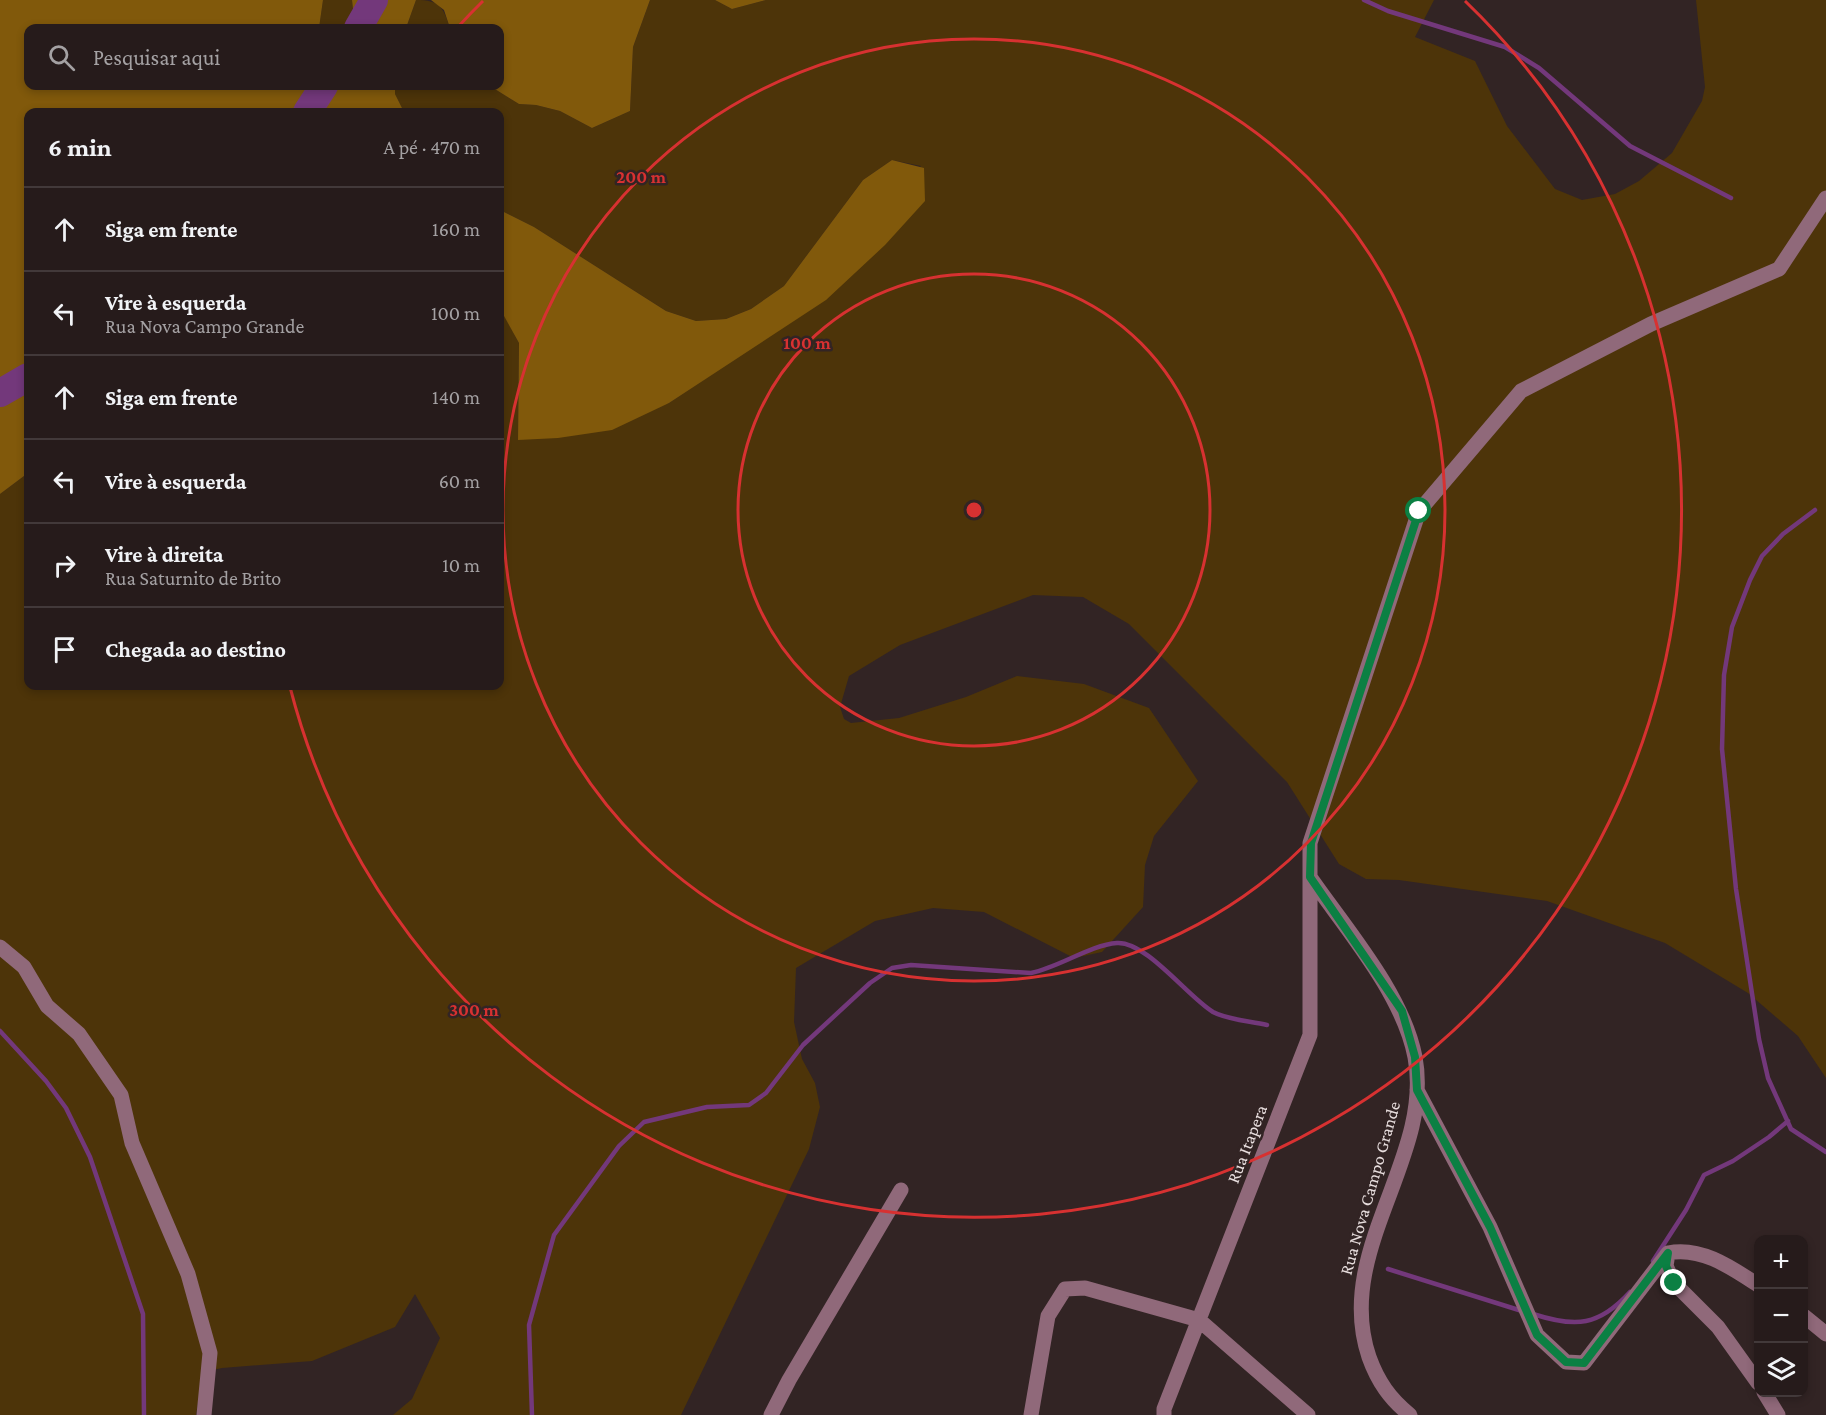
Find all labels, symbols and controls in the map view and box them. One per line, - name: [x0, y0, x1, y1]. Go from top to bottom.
- search box: [24, 24, 504, 90]
- icon: search: [45, 41, 78, 74]
- text: Pesquisar aqui: [93, 45, 220, 70]
- text: 6 min: [48, 133, 112, 162]
- text: A pé · 470 m: [384, 136, 480, 158]
- text: 200 m: [616, 167, 667, 187]
- icon: ahead: [48, 213, 81, 246]
- text: Siga em frente: [105, 217, 238, 242]
- text: 160 m: [432, 218, 480, 240]
- text: Vire à esquerda: [105, 290, 246, 315]
- icon: left: [48, 297, 81, 330]
- text: 100 m: [431, 302, 480, 324]
- text: Rua Nova Campo Grande: [105, 315, 304, 337]
- text: 100 m: [783, 333, 831, 353]
- icon: ahead: [48, 381, 81, 414]
- text: Siga em frente: [105, 385, 238, 410]
- text: 140 m: [432, 386, 480, 408]
- icon: left: [48, 465, 81, 498]
- text: Vire à esquerda: [105, 469, 246, 494]
- text: 60 m: [439, 470, 480, 492]
- route start: [1405, 497, 1431, 523]
- centre of rings: [964, 500, 984, 520]
- text: Vire à direita: [105, 542, 224, 567]
- icon: right: [48, 549, 81, 582]
- text: 10 m: [442, 554, 480, 576]
- text: Rua Saturnito de Brito: [105, 567, 281, 589]
- icon: arrive: [48, 633, 81, 666]
- text: Chegada ao destino: [105, 637, 286, 662]
- text: 300 m: [449, 1000, 499, 1020]
- street label: Rua Nova Campo Grande: [1336, 1099, 1404, 1277]
- street label: Rua Itapera: [1223, 1102, 1271, 1186]
- map controls: [1754, 1235, 1808, 1397]
- button: +: [1754, 1235, 1808, 1289]
- route end: [1660, 1269, 1686, 1295]
- button: −: [1754, 1289, 1808, 1343]
- button: layers: [1754, 1343, 1808, 1397]

